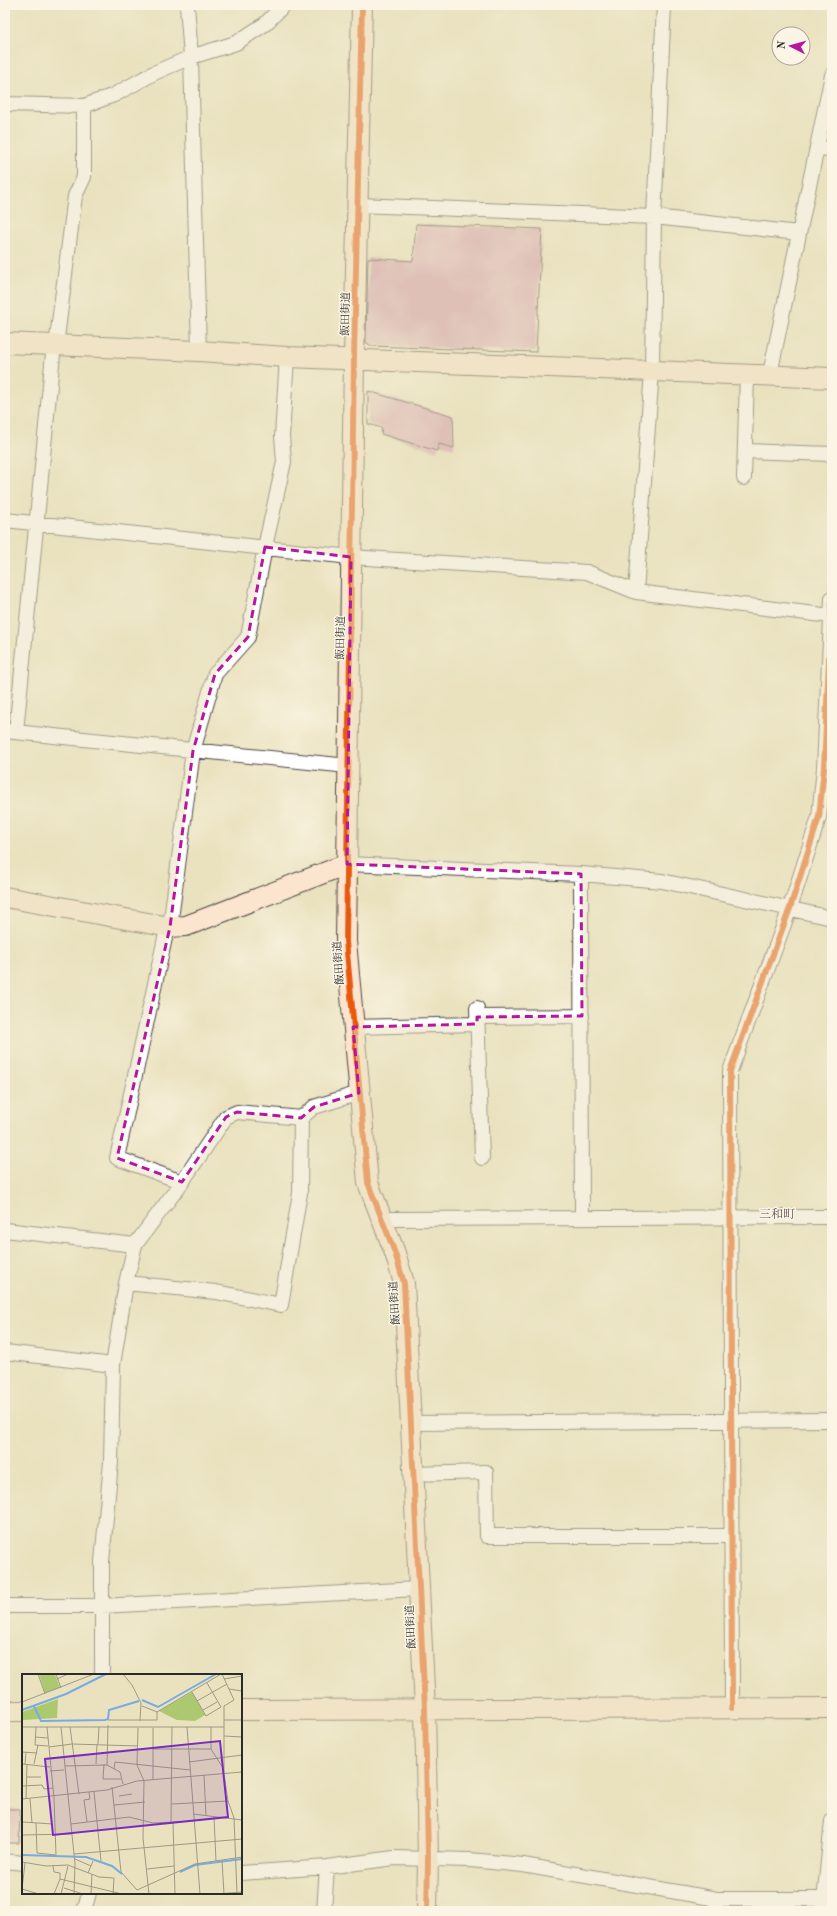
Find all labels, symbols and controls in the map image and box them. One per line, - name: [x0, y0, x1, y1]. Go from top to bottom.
- north arrow: [771, 26, 811, 66]
- text: N: [777, 40, 789, 50]
- street label: 飯田街道: [339, 292, 352, 336]
- street label: 飯田街道: [334, 616, 347, 660]
- street label: 飯田街道: [330, 941, 347, 985]
- district label: 三和町: [759, 1207, 795, 1221]
- street label: 飯田街道: [386, 1281, 403, 1325]
- street label: 飯田街道: [403, 1605, 418, 1649]
- inset map: [22, 1674, 242, 1894]

